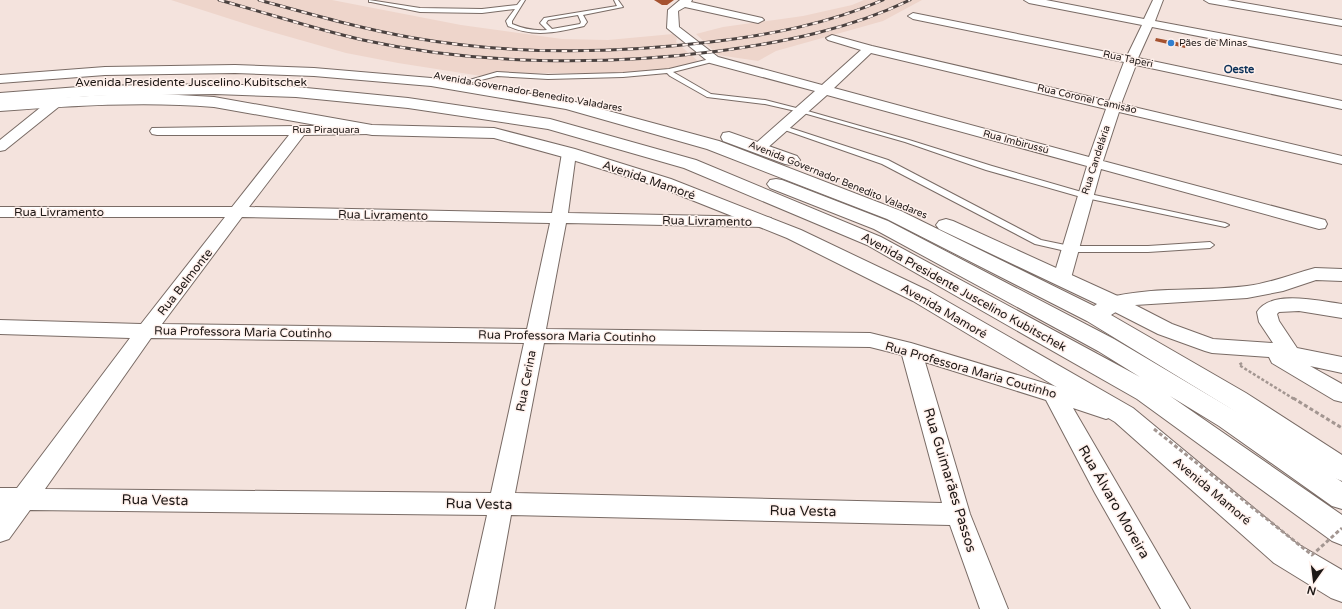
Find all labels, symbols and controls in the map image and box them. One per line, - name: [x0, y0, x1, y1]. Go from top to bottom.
- place label: Pães de Minas: [1179, 37, 1247, 49]
- marker: Pães de Minas: [1166, 38, 1176, 48]
- street label: Rua Taperi: [1102, 48, 1154, 70]
- district label: Oeste: [1224, 63, 1255, 76]
- street label: Avenida Governador Benedito Valadares: [433, 69, 624, 115]
- street label: Avenida Presidente Juscelino Kubitschek: [75, 75, 307, 89]
- street label: Rua Coronel Camisão: [1036, 82, 1138, 116]
- street label: Rua Piraquara: [292, 124, 360, 136]
- street label: Rua Candelária: [1079, 124, 1113, 196]
- street label: Rua Imbirussú: [982, 127, 1050, 157]
- street label: Avenida Governador Benedito Valadares: [747, 139, 929, 222]
- street label: Avenida Mamoré: [601, 158, 697, 203]
- street label: Rua Livramento: [14, 205, 104, 219]
- street label: Rua Livramento: [338, 207, 428, 223]
- street label: Rua Livramento: [662, 213, 752, 229]
- street label: Avenida Presidente Juscelino Kubitschek: [859, 230, 1069, 355]
- street label: Rua Belmonte: [155, 246, 215, 318]
- street label: Avenida Mamoré: [898, 281, 990, 341]
- street label: Rua Professora Maria Coutinho: [154, 323, 332, 341]
- street label: Rua Professora Maria Coutinho: [478, 327, 656, 345]
- street label: Rua Professora Maria Coutinho: [884, 339, 1058, 401]
- street label: Rua Cerina: [513, 349, 539, 413]
- street label: Rua Guimarães Passos: [920, 406, 980, 555]
- street label: Rua Álvaro Moreira: [1075, 442, 1153, 562]
- street label: Avenida Mamoré: [1170, 454, 1254, 528]
- street label: Rua Vesta: [121, 491, 189, 509]
- street label: Rua Vesta: [445, 495, 513, 513]
- street label: Rua Vesta: [769, 502, 837, 520]
- north arrow: [1294, 561, 1334, 601]
- text: N: [1306, 583, 1318, 598]

